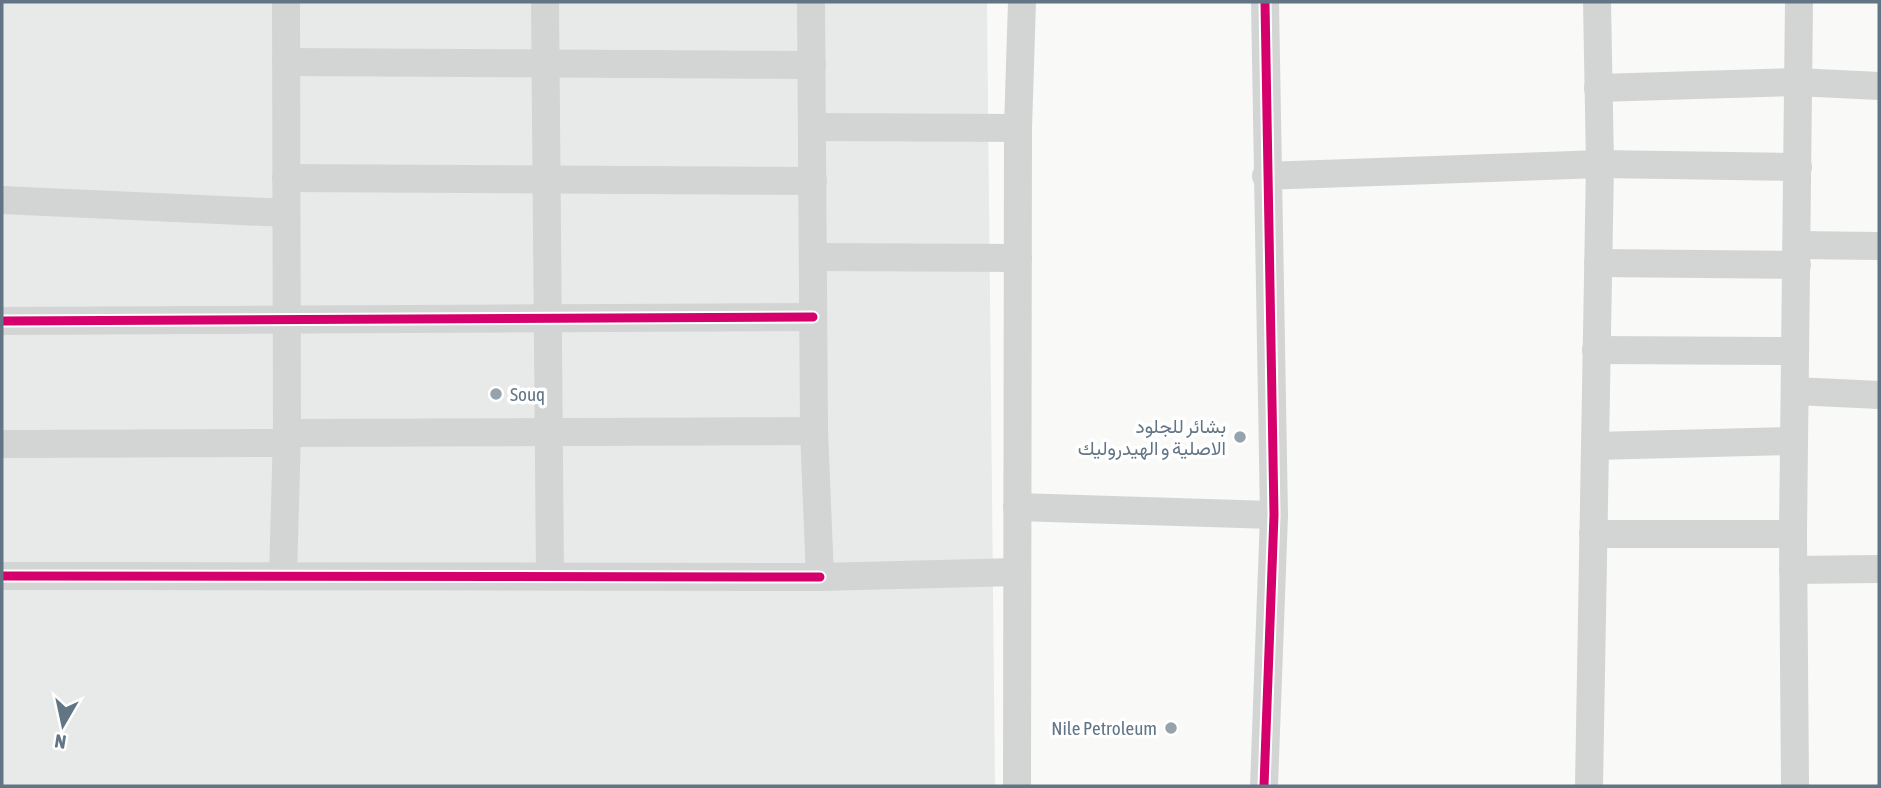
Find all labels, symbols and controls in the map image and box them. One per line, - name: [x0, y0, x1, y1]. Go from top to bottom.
- place label: Souq: [510, 383, 545, 405]
- marker: Souq: [488, 386, 504, 402]
- place label: بشائر للجلود الاصلية و الهيدروليك: [1078, 415, 1226, 460]
- marker: بشائر للجلود الاصلية و الهيدروليك: [1232, 429, 1248, 445]
- north arrow: [28, 690, 98, 760]
- place label: Nile Petroleum: [1051, 717, 1157, 739]
- marker: Nile Petroleum: [1163, 720, 1179, 736]
- text: N: [53, 730, 68, 754]

